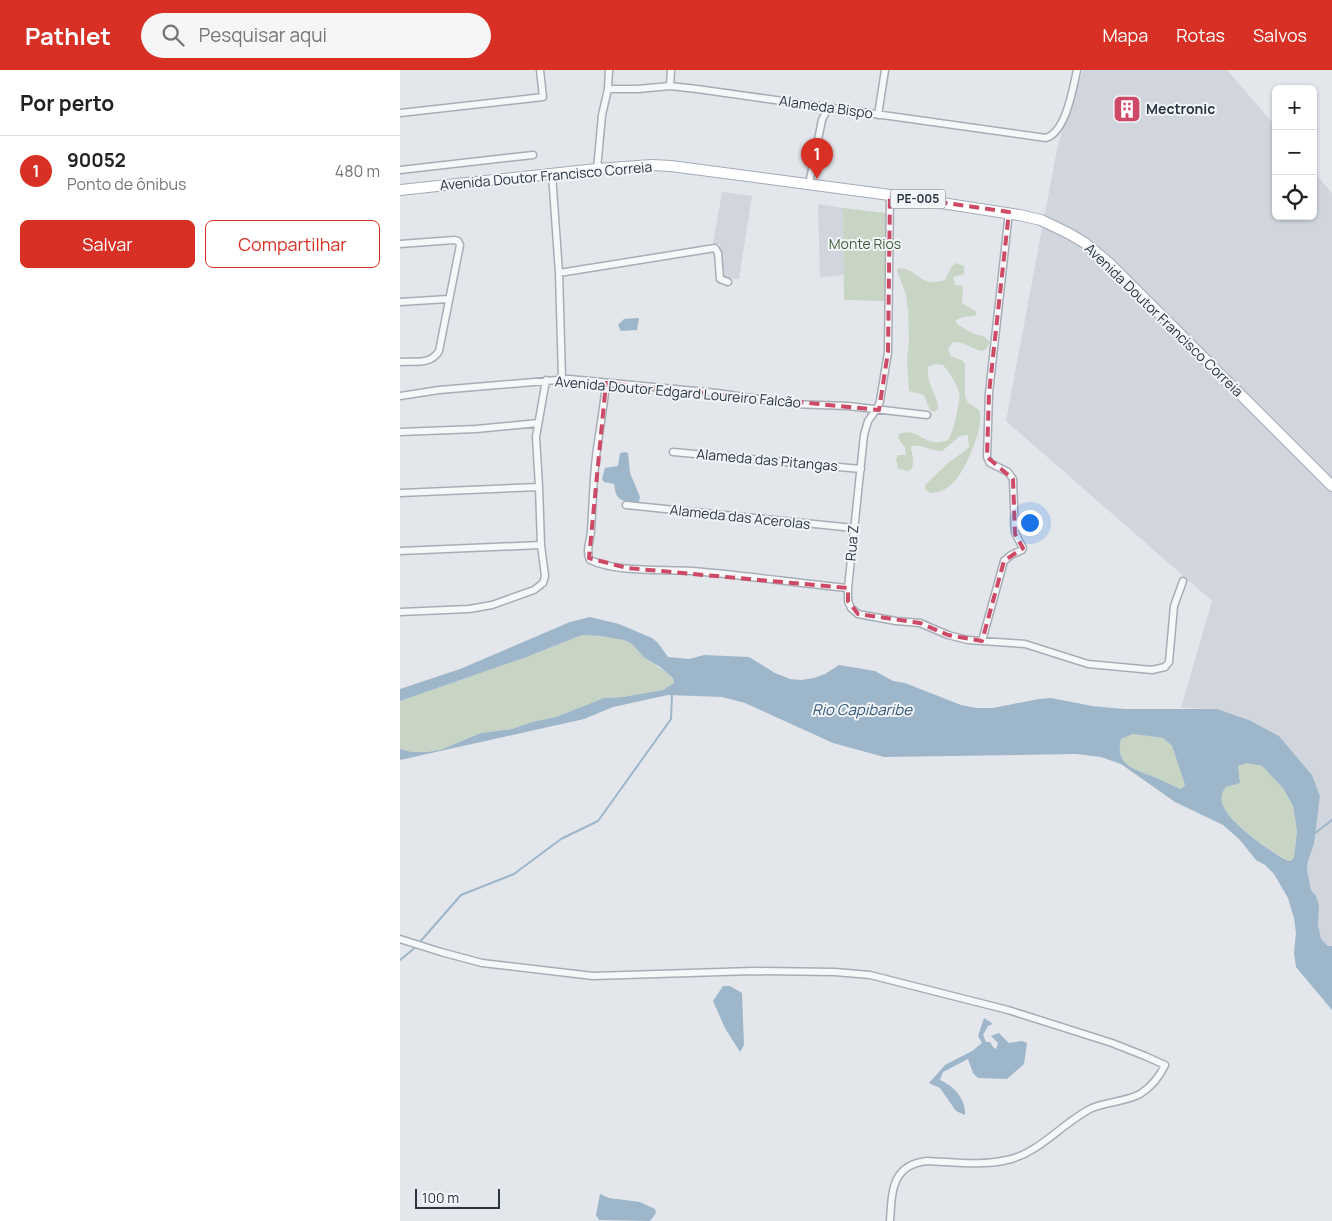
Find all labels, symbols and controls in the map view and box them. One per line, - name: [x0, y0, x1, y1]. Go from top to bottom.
- search box: [141, 13, 491, 58]
- text: Pathlet: [25, 19, 111, 52]
- icon: search: [159, 21, 187, 49]
- text: Pesquisar aqui: [199, 22, 327, 48]
- text: Mapa: [1102, 23, 1148, 47]
- text: Rotas: [1176, 23, 1225, 47]
- text: Salvos: [1253, 23, 1307, 47]
- map controls: [1272, 85, 1317, 220]
- button: +: [1272, 85, 1317, 130]
- text: Por perto: [20, 89, 114, 117]
- street label: Alameda Bispo: [778, 91, 874, 122]
- building icon: Mectronic: [1112, 94, 1142, 124]
- place label: Mectronic: [1146, 99, 1215, 118]
- button: −: [1272, 130, 1317, 175]
- pin: 1: [801, 138, 833, 179]
- text: 90052: [67, 147, 126, 173]
- street label: Avenida Doutor Francisco Correia: [439, 157, 653, 194]
- text: 1: [32, 160, 40, 182]
- text: 480 m: [335, 160, 380, 182]
- text: Ponto de ônibus: [67, 173, 186, 195]
- button: locate: [1272, 175, 1317, 220]
- road number: PE-005: [890, 190, 946, 208]
- button: Salvar: [20, 220, 195, 268]
- button: Compartilhar: [205, 220, 380, 268]
- park label: Monte Rios: [829, 234, 901, 253]
- street label: Avenida Doutor Francisco Correia: [1081, 239, 1248, 401]
- street label: Avenida Doutor Edgard Loureiro Falcão: [554, 371, 802, 412]
- street label: Alameda das Pitangas: [696, 444, 839, 475]
- street label: Alameda das Acerolas: [669, 500, 811, 533]
- your location: [1017, 510, 1043, 536]
- street label: Rua Z: [840, 524, 863, 562]
- water label: Rio Capibaribe: [812, 699, 913, 720]
- scale bar: [415, 1186, 500, 1209]
- text: 100 m: [422, 1188, 459, 1207]

